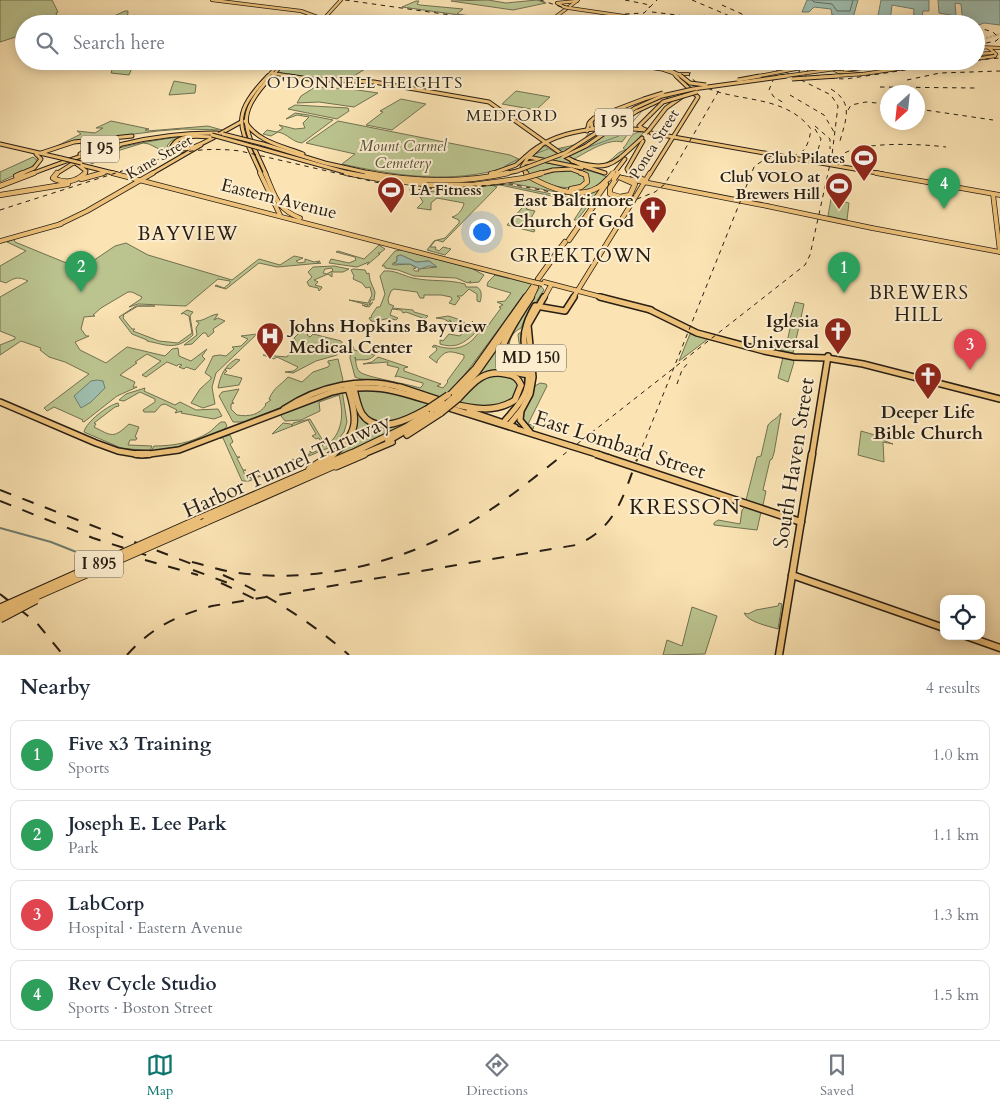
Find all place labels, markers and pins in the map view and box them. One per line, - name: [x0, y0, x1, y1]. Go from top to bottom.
- sports icon: Club Pilates: [849, 143, 879, 182]
- place label: Club Pilates: [763, 148, 845, 168]
- place label: Club VOLO at Brewers Hill: [720, 167, 821, 204]
- pin: 4: [928, 168, 960, 209]
- sports icon: Club VOLO at Brewers Hill: [824, 171, 854, 210]
- sports icon: LA Fitness: [376, 175, 406, 214]
- place label: LA Fitness: [410, 180, 482, 200]
- place label: East Baltimore Church of God: [510, 188, 635, 234]
- church icon: East Baltimore Church of God: [638, 195, 668, 234]
- pin: 2: [65, 251, 97, 292]
- pin: 1: [828, 252, 860, 293]
- place label: Iglesia Universal: [742, 309, 819, 355]
- place label: Johns Hopkins Bayview Medical Center: [286, 314, 487, 360]
- church icon: Iglesia Universal: [823, 316, 853, 355]
- hospital icon: Johns Hopkins Bayview Medical Center: [255, 321, 285, 360]
- pin: 3: [954, 329, 986, 370]
- church icon: Deeper Life Bible Church: [913, 361, 943, 400]
- place label: Deeper Life Bible Church: [873, 400, 983, 446]

